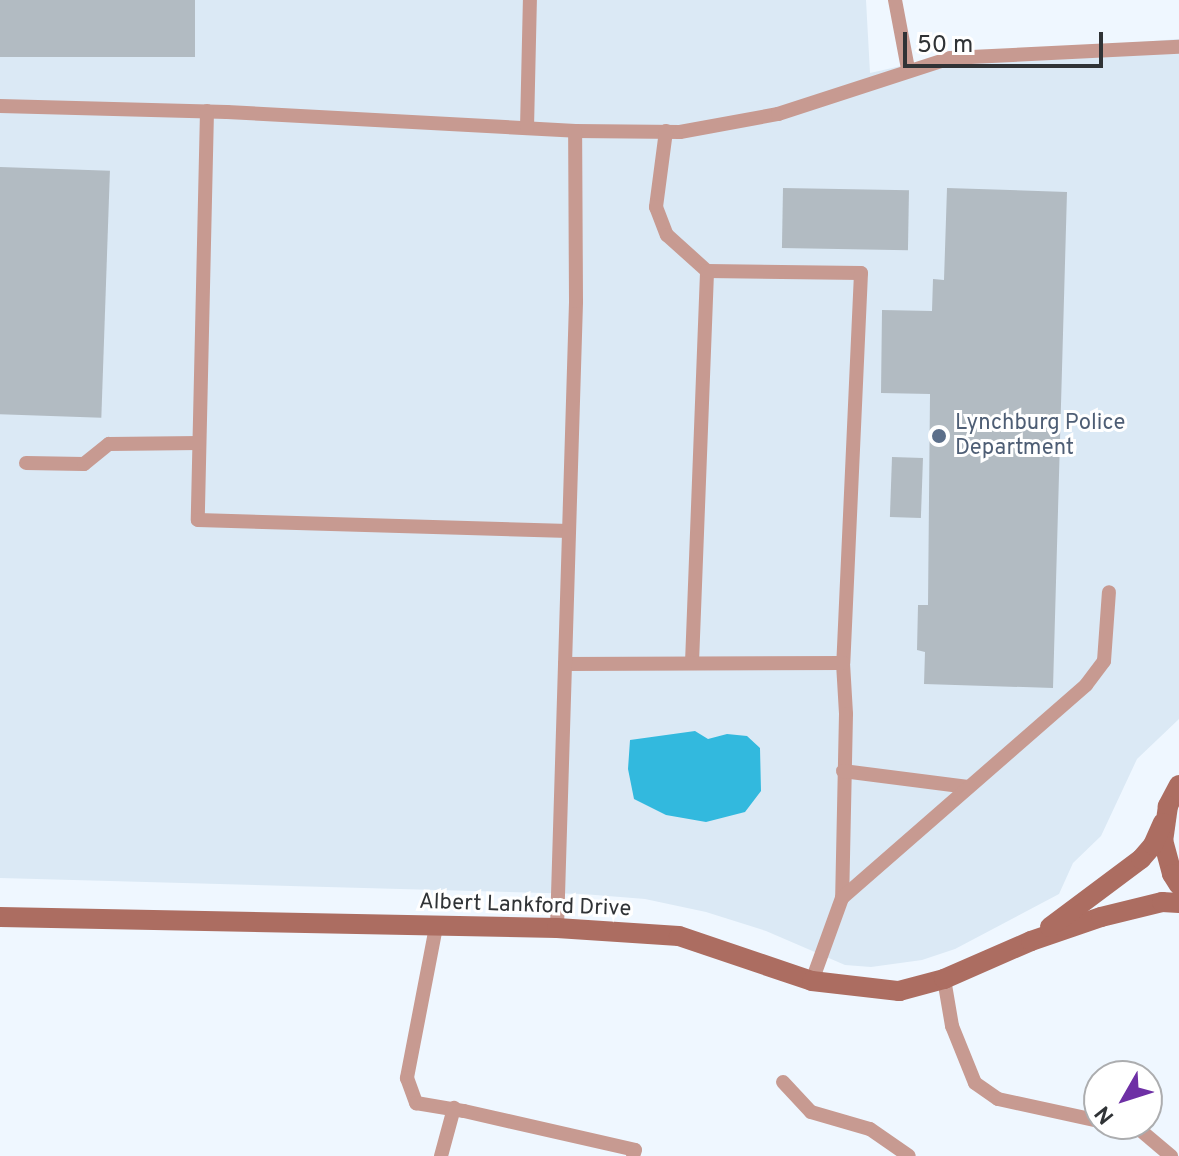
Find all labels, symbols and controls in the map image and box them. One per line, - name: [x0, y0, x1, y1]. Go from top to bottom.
- scale bar: [907, 16, 1107, 66]
- text: 50 m: [917, 31, 973, 61]
- place label: Lynchburg Police Department: [955, 410, 1125, 462]
- marker: Lynchburg Police Department: [930, 427, 948, 445]
- street label: Albert Lankford Drive: [418, 889, 632, 923]
- north arrow: [1083, 1060, 1163, 1140]
- text: N: [1090, 1100, 1121, 1129]

